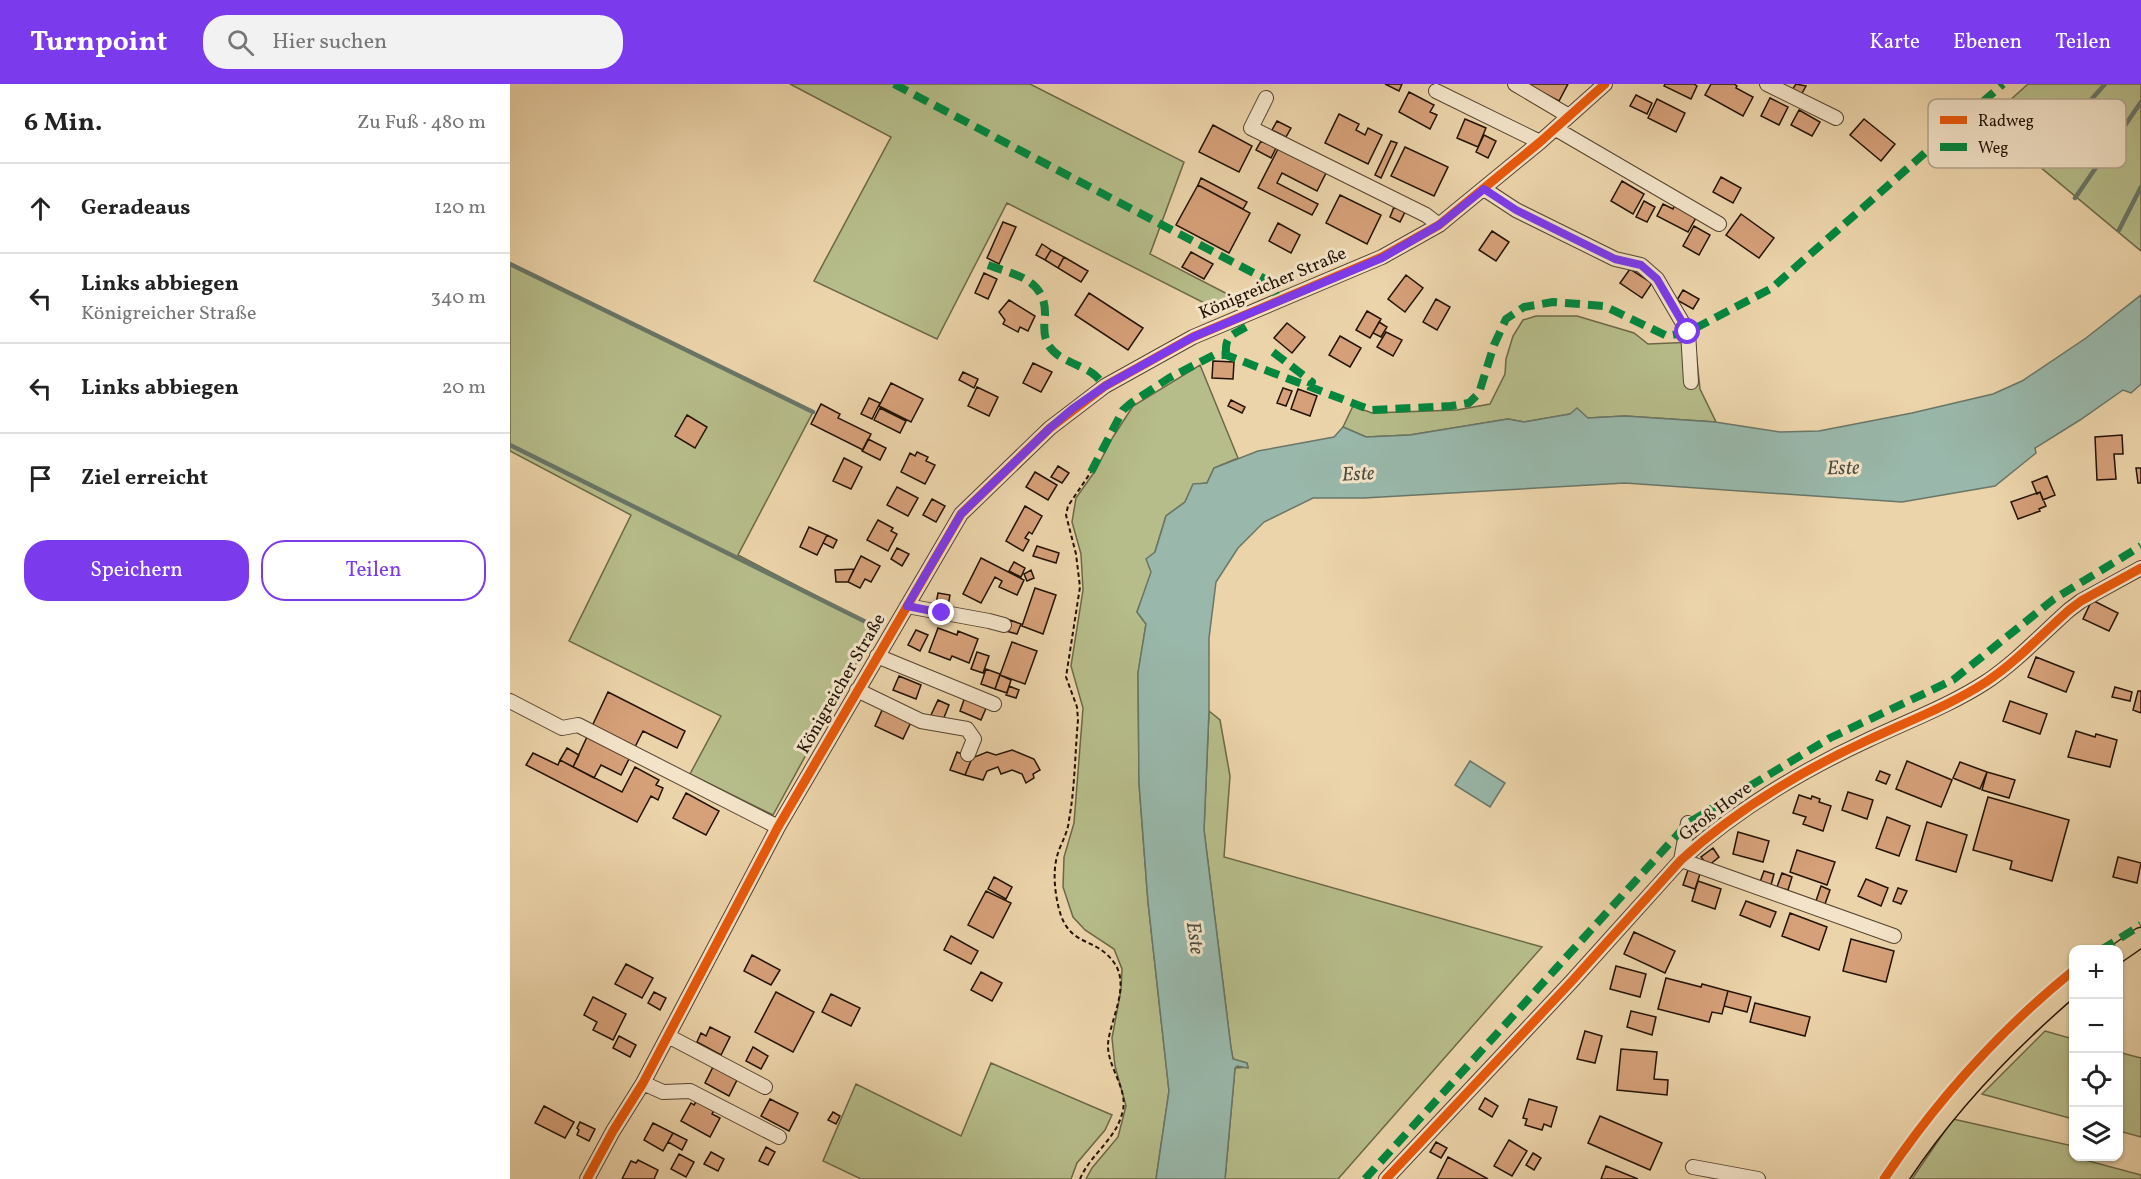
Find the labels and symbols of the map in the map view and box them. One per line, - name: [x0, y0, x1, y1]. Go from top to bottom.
- legend: [1928, 99, 2126, 168]
- text: Radweg: [1978, 111, 2034, 133]
- text: Weg: [1978, 138, 2009, 160]
- street label: Königreicher Straße: [1195, 242, 1351, 326]
- route start: [1674, 318, 1700, 344]
- water label: Este: [1826, 455, 1860, 483]
- water label: Este: [1341, 460, 1376, 490]
- route end: [928, 599, 954, 625]
- street label: Königreicher Straße: [792, 609, 892, 759]
- street label: Groß Hove: [1674, 776, 1758, 848]
- water label: Este: [1178, 920, 1210, 957]

